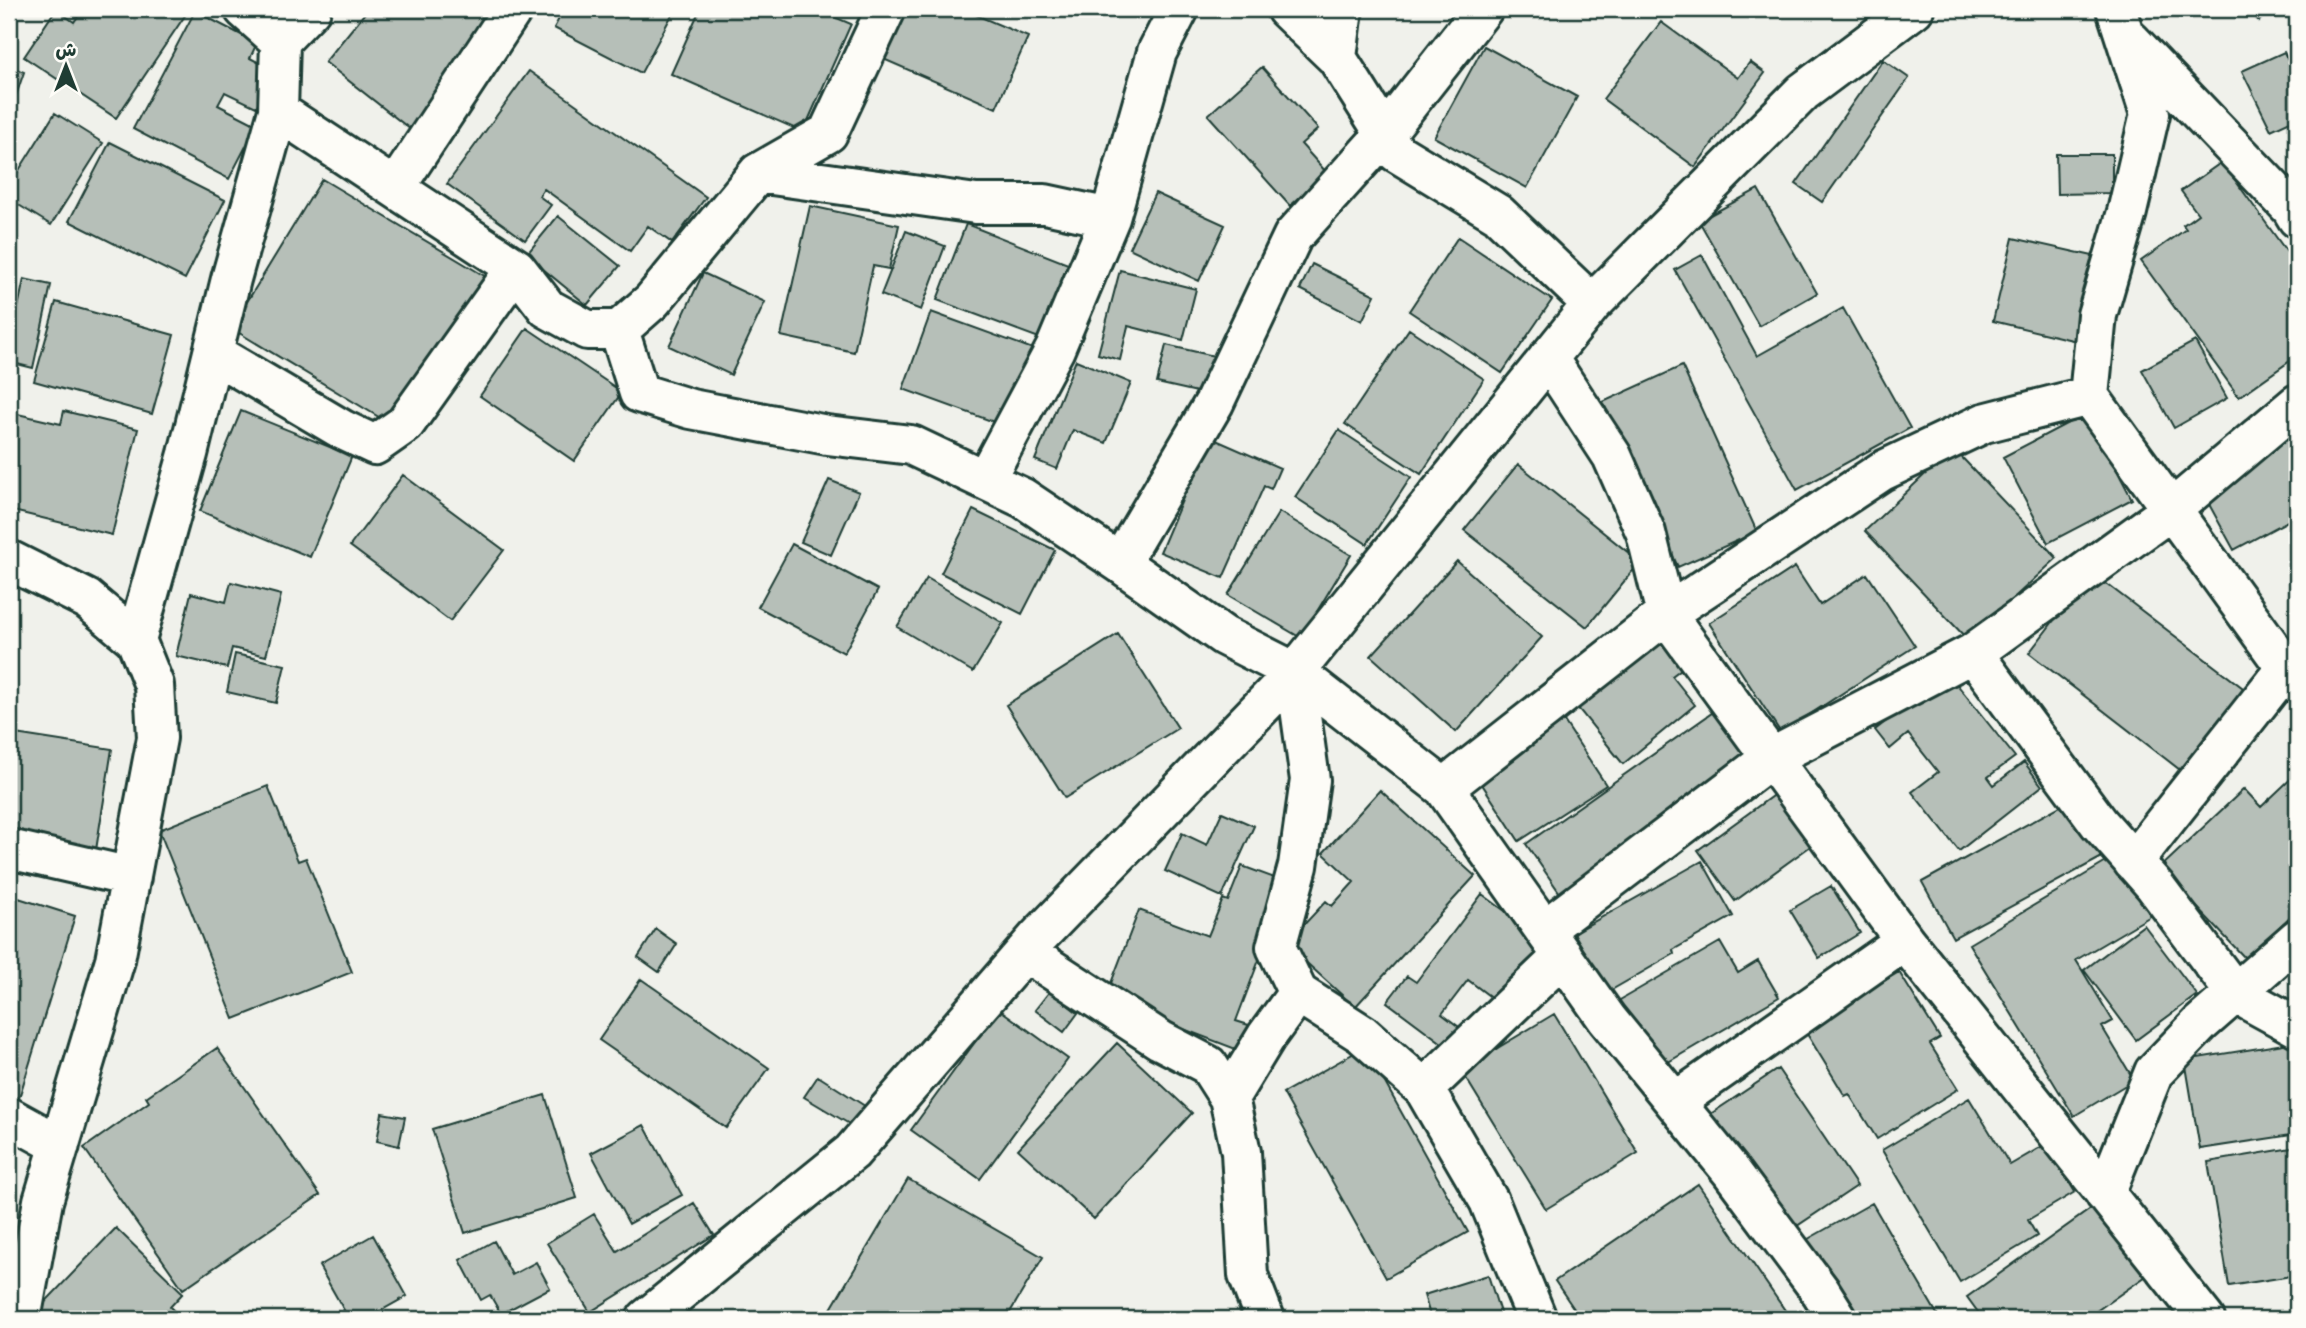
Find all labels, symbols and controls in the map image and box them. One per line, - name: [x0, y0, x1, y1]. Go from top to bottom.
- north arrow: [32, 32, 102, 102]
- text: ش: [56, 38, 77, 62]

